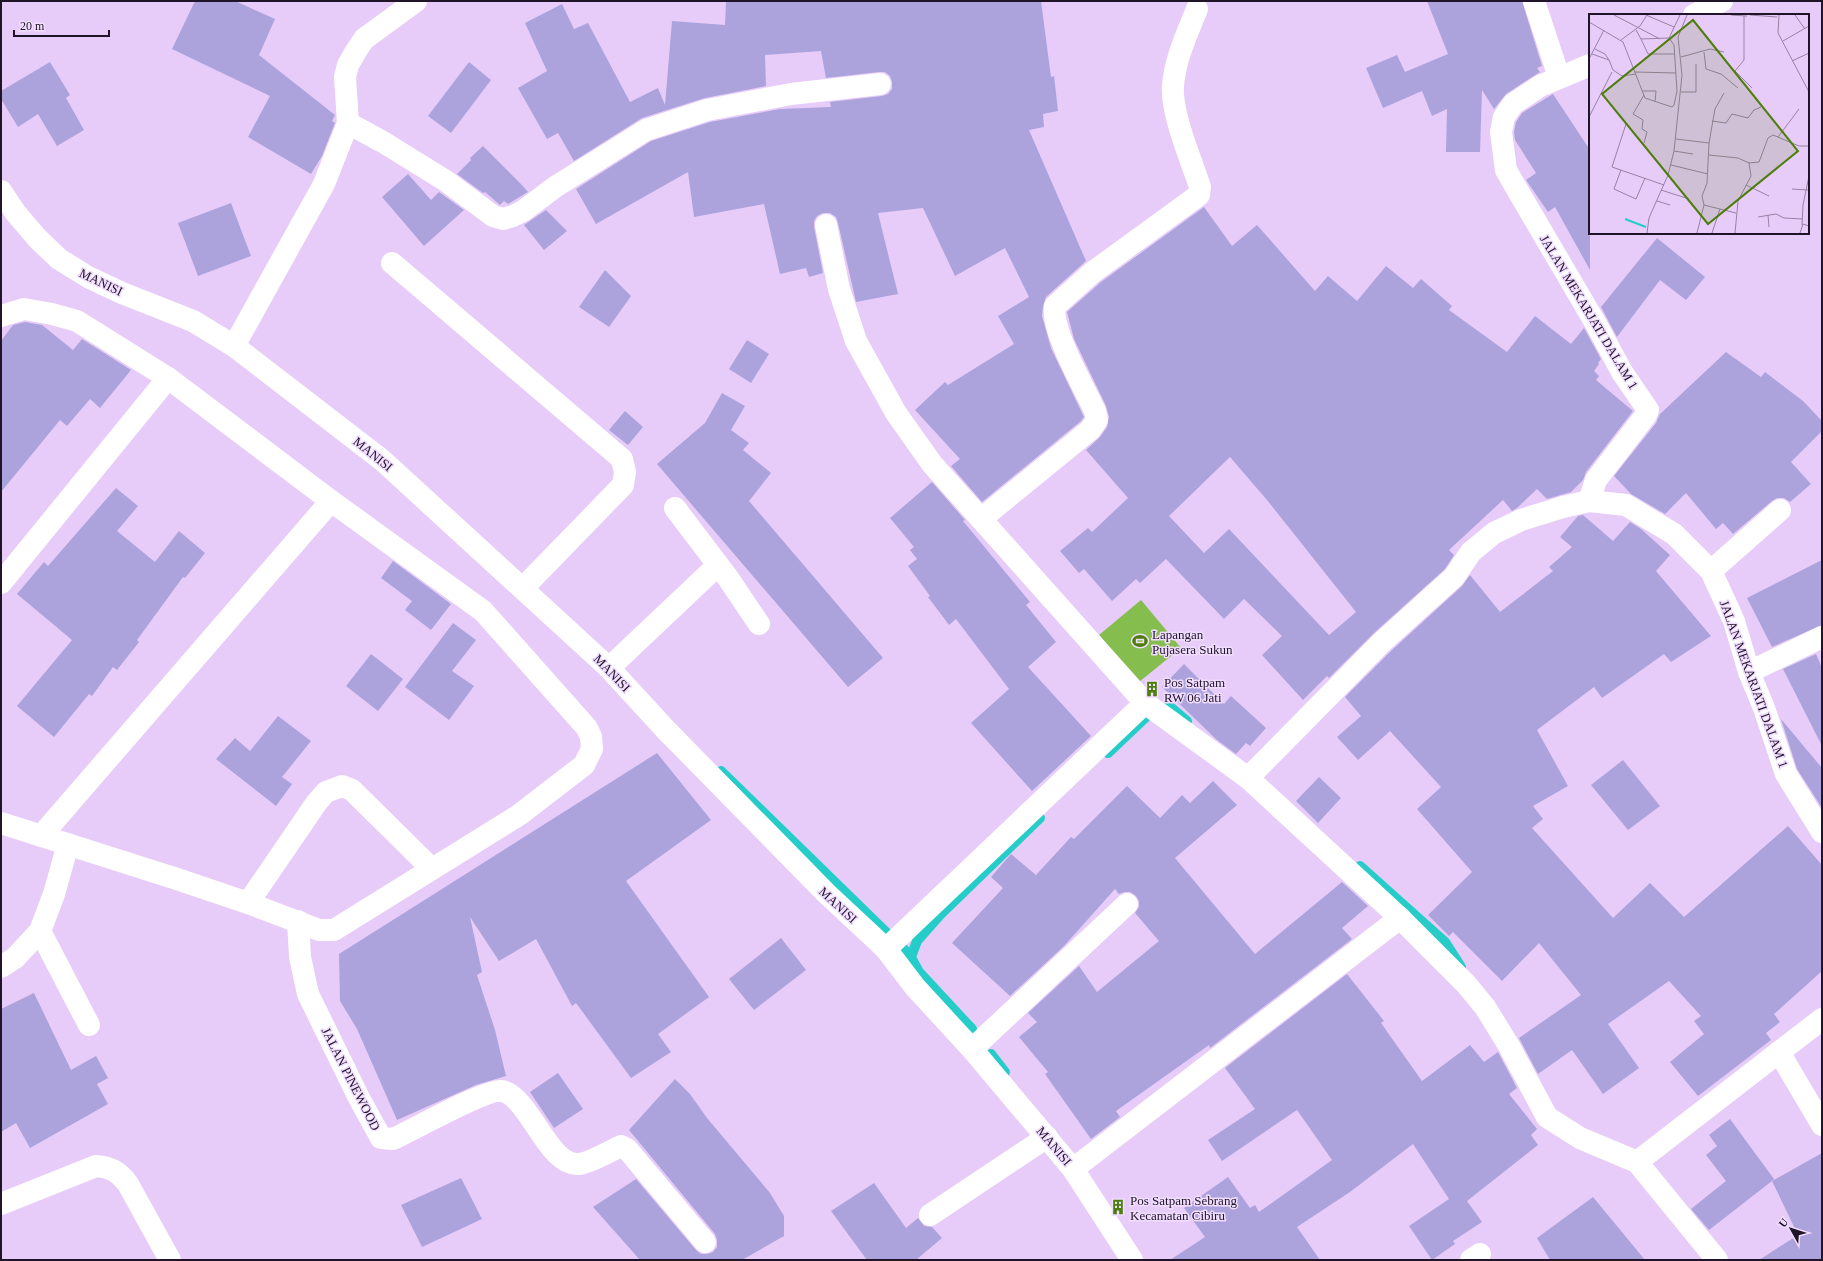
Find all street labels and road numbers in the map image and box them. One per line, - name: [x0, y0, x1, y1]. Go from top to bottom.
- street label: JALAN MEKARJATI DALAM 1: [1537, 232, 1641, 392]
- street label: MANISI: [77, 265, 125, 299]
- street label: MANISI: [350, 434, 396, 474]
- street label: JALAN MEKARJATI DALAM 1: [1717, 598, 1791, 770]
- street label: MANISI: [591, 651, 633, 695]
- street label: MANISI: [816, 884, 860, 926]
- street label: JALAN PINEWOOD: [318, 1025, 384, 1133]
- street label: MANISI: [1033, 1123, 1075, 1169]

